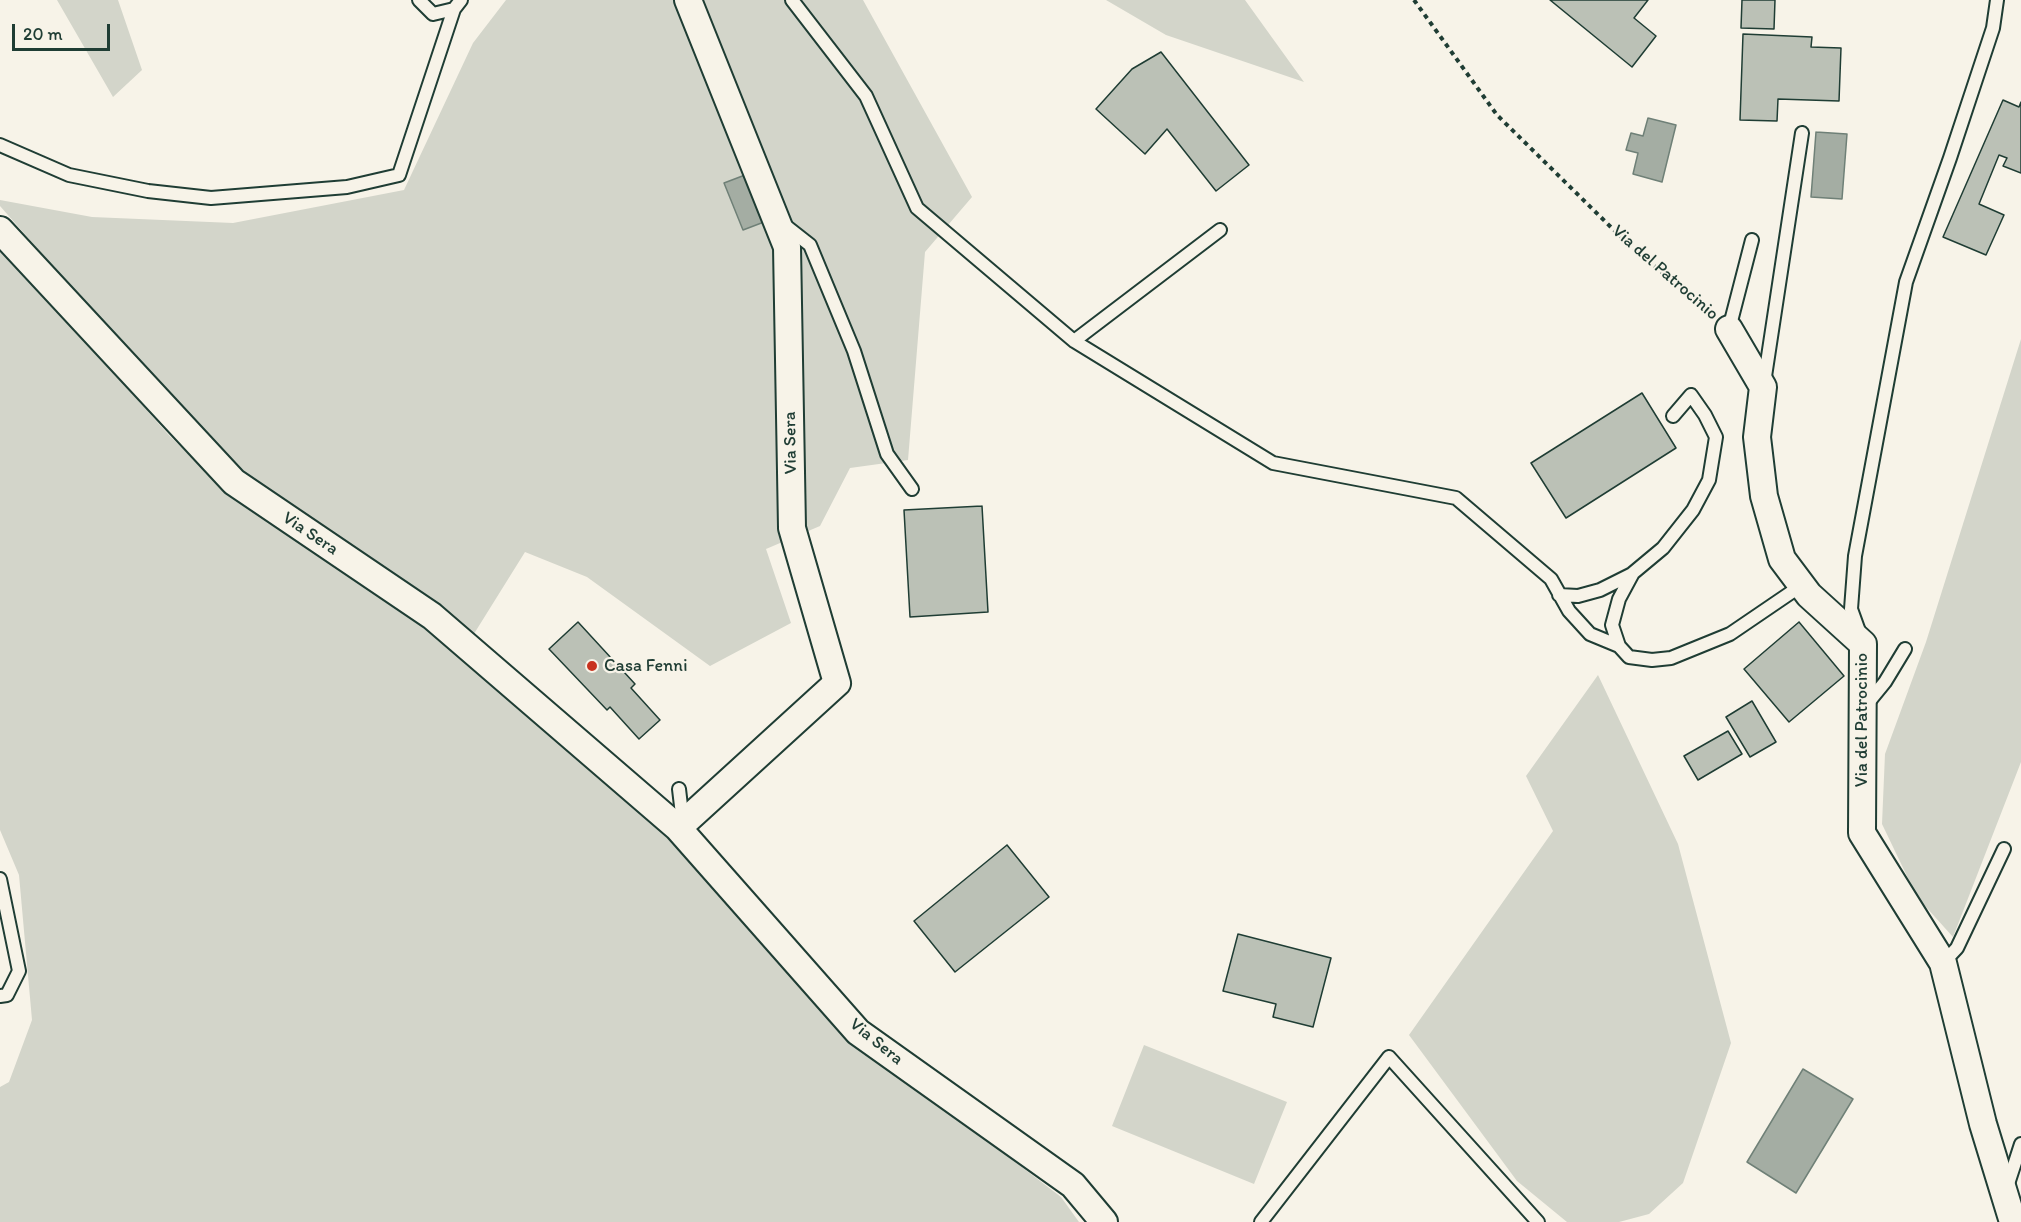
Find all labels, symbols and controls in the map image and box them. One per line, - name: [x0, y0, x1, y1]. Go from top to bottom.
- scale bar: [15, 12, 112, 50]
- text: 20 m: [23, 23, 63, 45]
- street label: Via del Patrocinio: [1607, 221, 1723, 325]
- street label: Via Sera: [780, 411, 802, 475]
- street label: Via Sera: [278, 507, 342, 561]
- street label: Via del Patrocinio: [1851, 653, 1873, 787]
- place label: Casa Fenni: [604, 655, 687, 677]
- marker: Casa Fenni: [585, 659, 599, 673]
- street label: Via Sera: [845, 1014, 907, 1070]

